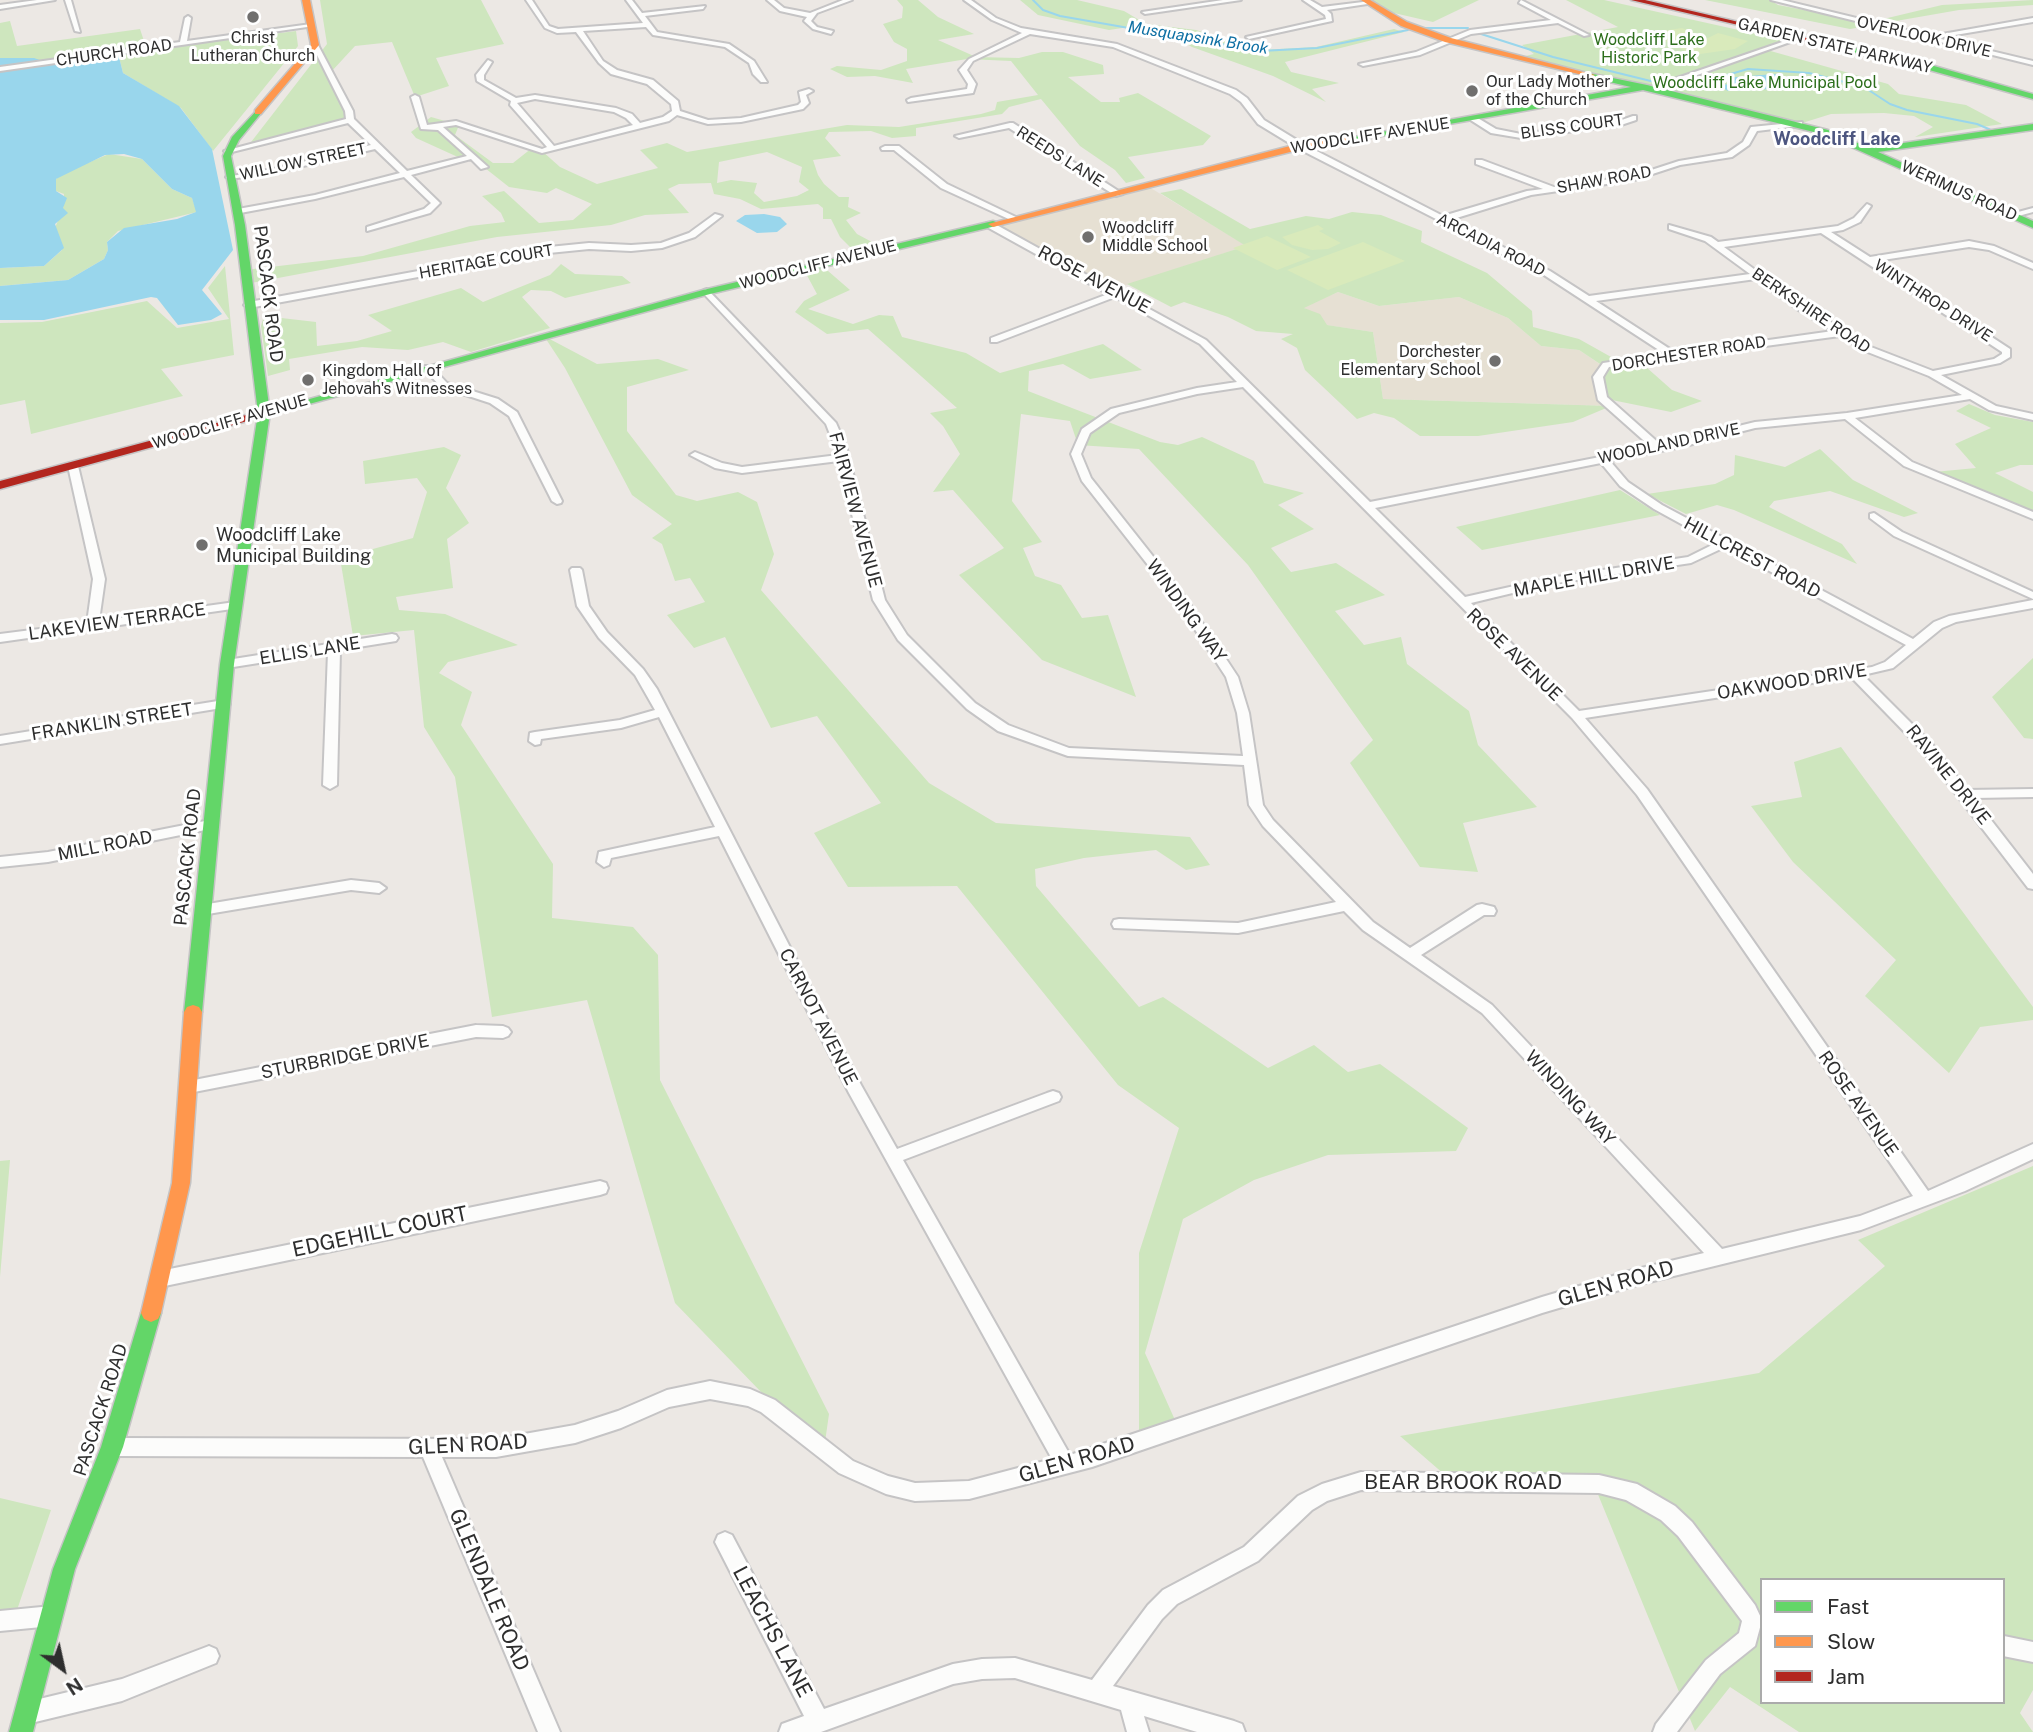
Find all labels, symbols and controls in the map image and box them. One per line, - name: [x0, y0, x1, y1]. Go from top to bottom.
- marker: Christ Lutheran Church: [245, 9, 261, 25]
- street label: OVERLOOK DRIVE: [1855, 12, 1993, 62]
- street label: GARDEN STATE PARKWAY: [1736, 14, 1934, 78]
- water label: Musquapsink Brook: [1126, 17, 1270, 59]
- place label: Christ Lutheran Church: [191, 28, 315, 66]
- park label: Woodcliff Lake Historic Park: [1593, 30, 1705, 68]
- street label: CHURCH ROAD: [55, 35, 173, 71]
- place label: Our Lady Mother of the Church: [1486, 72, 1611, 110]
- park label: Woodcliff Lake Municipal Pool: [1653, 73, 1877, 93]
- marker: Our Lady Mother of the Church: [1464, 83, 1480, 99]
- street label: BLISS COURT: [1519, 110, 1625, 144]
- street label: WOODCLIFF AVENUE: [1289, 114, 1451, 158]
- street label: REEDS LANE: [1013, 123, 1107, 191]
- district label: Woodcliff Lake: [1773, 128, 1901, 150]
- street label: WILLOW STREET: [238, 139, 368, 185]
- street label: WERIMUS ROAD: [1898, 157, 2020, 225]
- street label: SHAW ROAD: [1555, 162, 1653, 198]
- street label: ARCADIA ROAD: [1433, 209, 1549, 281]
- place label: Woodcliff Middle School: [1102, 218, 1208, 256]
- street label: PASCACK ROAD: [249, 224, 287, 364]
- marker: Woodcliff Middle School: [1080, 229, 1096, 245]
- street label: WOODCLIFF AVENUE: [738, 236, 898, 294]
- street label: HERITAGE COURT: [417, 241, 555, 283]
- street label: ROSE AVENUE: [1034, 241, 1154, 319]
- street label: WINTHROP DRIVE: [1870, 256, 1996, 346]
- street label: BERKSHIRE ROAD: [1748, 264, 1874, 358]
- street label: DORCHESTER ROAD: [1611, 332, 1767, 376]
- place label: Dorchester Elementary School: [1341, 342, 1481, 380]
- marker: Dorchester Elementary School: [1487, 353, 1503, 369]
- place label: Kingdom Hall of Jehovah's Witnesses: [322, 361, 472, 399]
- marker: Kingdom Hall of Jehovah's Witnesses: [300, 372, 316, 388]
- street label: WOODCLIFF AVENUE: [150, 391, 310, 453]
- street label: WOODLAND DRIVE: [1596, 420, 1742, 468]
- street label: FAIRVIEW AVENUE: [824, 430, 886, 590]
- street label: HILLCREST ROAD: [1680, 513, 1824, 603]
- place label: Woodcliff Lake Municipal Building: [216, 524, 371, 566]
- marker: Woodcliff Lake Municipal Building: [194, 537, 210, 553]
- street label: MAPLE HILL DRIVE: [1512, 552, 1676, 602]
- street label: WINDING WAY: [1141, 555, 1231, 667]
- street label: LAKEVIEW TERRACE: [27, 599, 207, 645]
- street label: ROSE AVENUE: [1462, 604, 1566, 706]
- street label: ELLIS LANE: [258, 632, 362, 670]
- street label: OAKWOOD DRIVE: [1716, 660, 1868, 704]
- street label: FRANKLIN STREET: [30, 699, 194, 745]
- street label: RAVINE DRIVE: [1901, 721, 1995, 829]
- street label: PASCACK ROAD: [170, 787, 206, 927]
- street label: MILL ROAD: [56, 826, 154, 866]
- street label: CARNOT AVENUE: [774, 945, 862, 1089]
- street label: STURBRIDGE DRIVE: [259, 1030, 431, 1084]
- street label: WINDING WAY: [1520, 1046, 1620, 1150]
- street label: ROSE AVENUE: [1814, 1047, 1902, 1161]
- street label: EDGEHILL COURT: [290, 1201, 470, 1263]
- street label: GLEN ROAD: [1555, 1255, 1677, 1313]
- street label: PASCACK ROAD: [69, 1341, 133, 1479]
- street label: GLEN ROAD: [408, 1429, 528, 1461]
- street label: GLEN ROAD: [1016, 1431, 1138, 1489]
- street label: BEAR BROOK ROAD: [1364, 1470, 1562, 1496]
- street label: GLENDALE ROAD: [443, 1505, 535, 1675]
- street label: LEACHS LANE: [727, 1562, 817, 1702]
- legend: [1760, 1578, 2005, 1704]
- text: Fast: [1827, 1594, 1869, 1619]
- text: Slow: [1827, 1629, 1875, 1654]
- north arrow: [28, 1634, 98, 1704]
- text: Jam: [1827, 1664, 1865, 1689]
- text: N: [62, 1673, 87, 1700]

